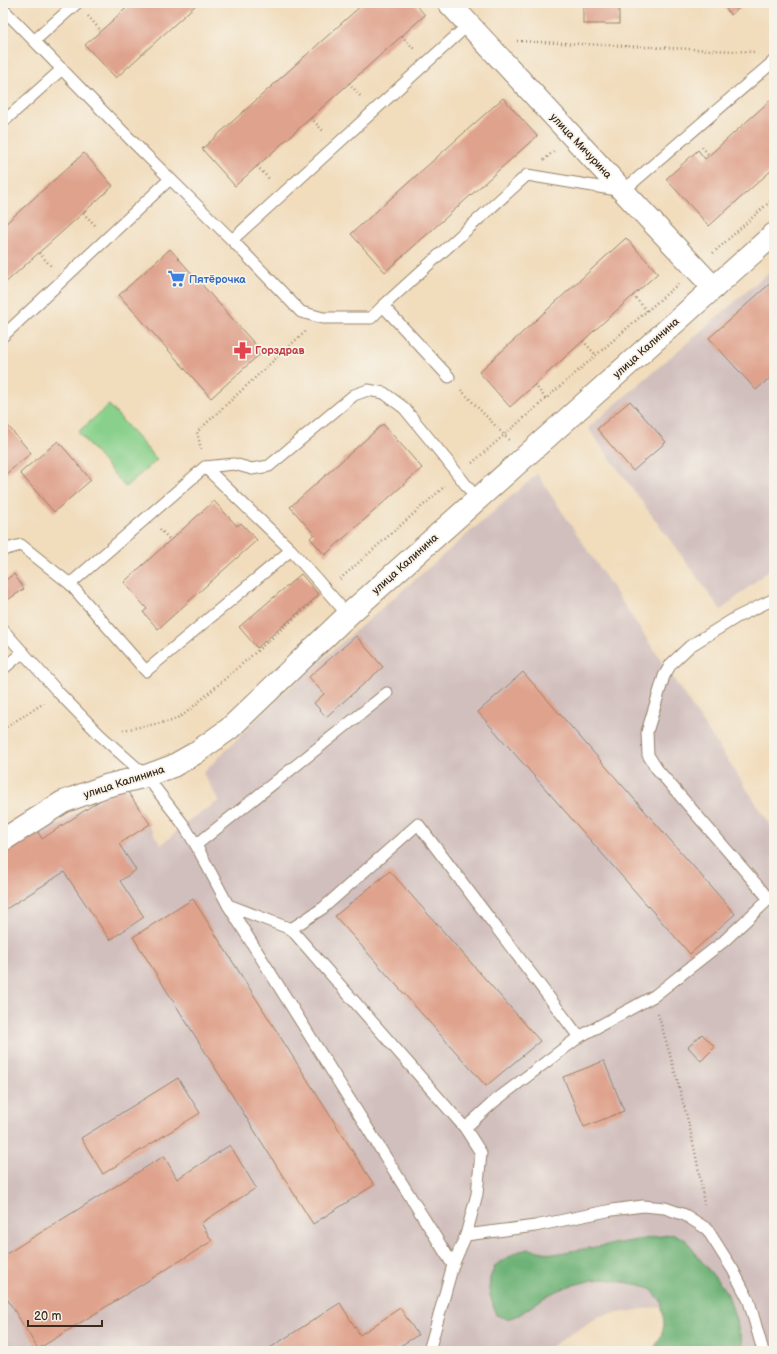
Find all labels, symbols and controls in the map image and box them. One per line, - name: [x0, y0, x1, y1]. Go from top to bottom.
- street label: улица Мичурина: [547, 111, 615, 182]
- supermarket icon: Пятёрочка: [166, 269, 186, 289]
- place label: Пятёрочка: [189, 273, 246, 286]
- street label: улица Калинина: [610, 315, 682, 381]
- pharmacy icon: Горздрав: [232, 340, 252, 360]
- place label: Горздрав: [255, 344, 304, 357]
- street label: улица Калинина: [369, 531, 441, 597]
- street label: улица Калинина: [82, 763, 167, 801]
- scale bar: [28, 1302, 102, 1328]
- text: 20 m: [34, 1309, 61, 1324]

